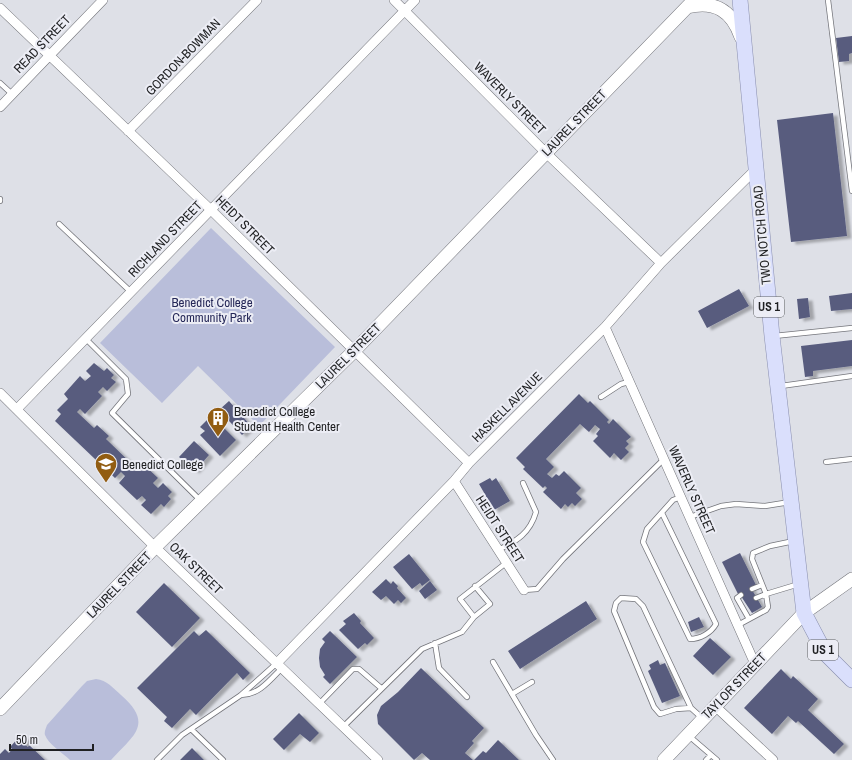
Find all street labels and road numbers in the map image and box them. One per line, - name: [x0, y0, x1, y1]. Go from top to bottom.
- street label: READ STREET: [10, 11, 74, 77]
- street label: GORDON-BOWMAN: [142, 15, 224, 99]
- street label: WAVERLY STREET: [470, 58, 550, 138]
- street label: LAUREL STREET: [538, 86, 610, 160]
- street label: TWO NOTCH ROAD: [749, 184, 775, 285]
- street label: HEIDT STREET: [212, 192, 279, 259]
- street label: RICHLAND STREET: [124, 197, 206, 281]
- road number: US 1: [754, 297, 784, 317]
- street label: LAUREL STREET: [312, 319, 385, 392]
- street label: HASKELL AVENUE: [468, 368, 546, 446]
- street label: WAVERLY STREET: [665, 443, 719, 537]
- street label: HEIDT STREET: [472, 492, 528, 566]
- street label: OAK STREET: [166, 538, 227, 598]
- street label: LAUREL STREET: [83, 548, 155, 622]
- road number: US 1: [808, 640, 838, 660]
- street label: TAYLOR STREET: [698, 649, 770, 723]

